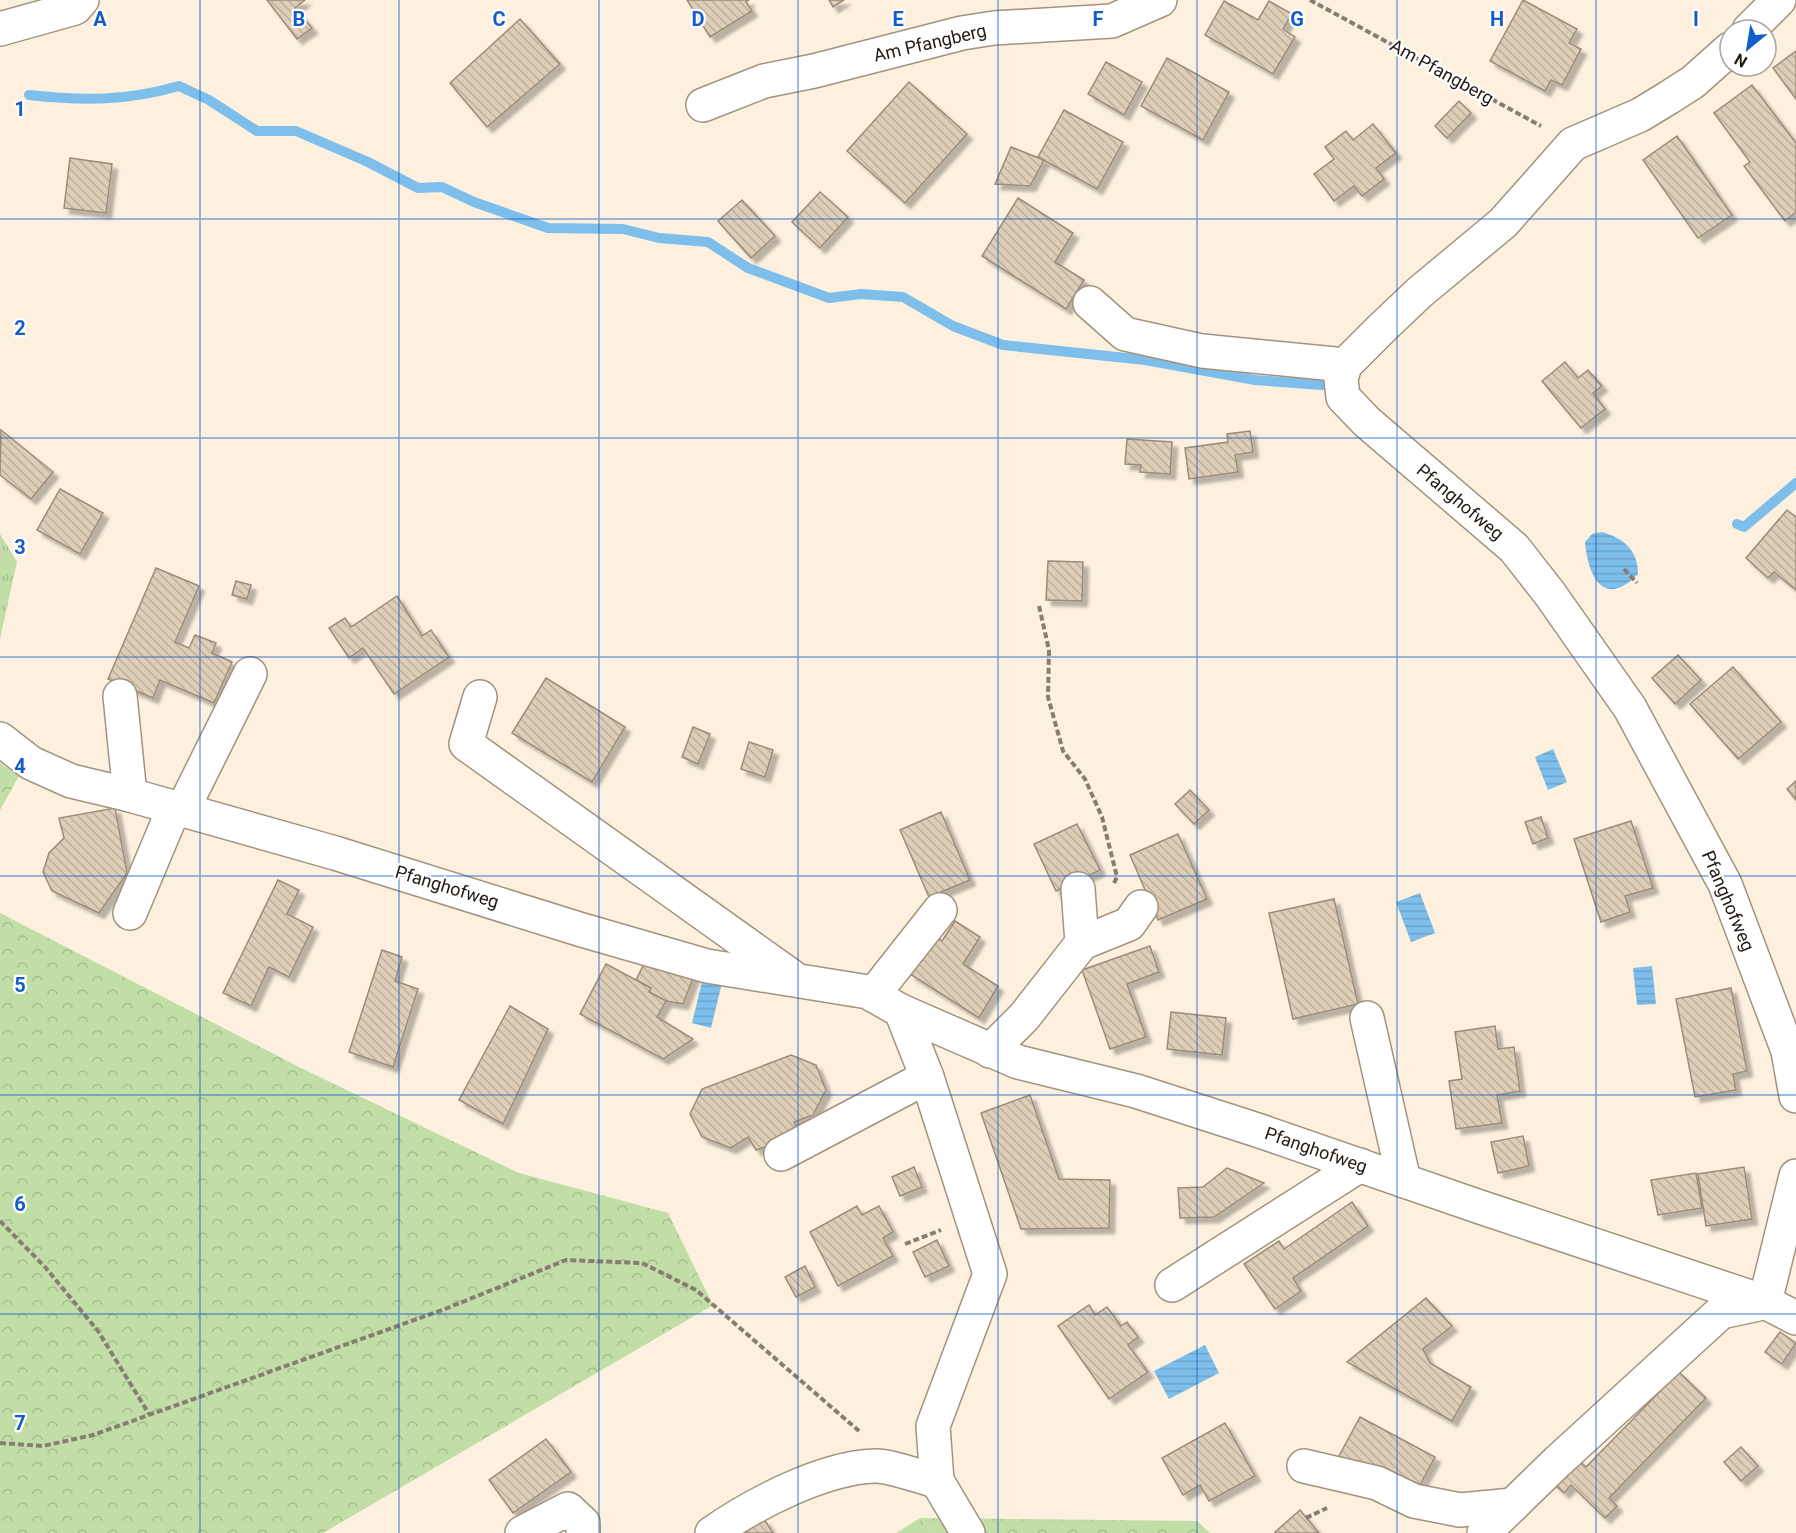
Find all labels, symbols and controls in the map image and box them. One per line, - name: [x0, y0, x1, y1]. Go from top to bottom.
- text: A: [93, 7, 107, 31]
- text: B: [293, 7, 305, 31]
- text: C: [492, 7, 506, 31]
- text: D: [692, 7, 705, 31]
- text: E: [892, 7, 904, 31]
- text: F: [1093, 7, 1104, 31]
- text: G: [1290, 7, 1304, 31]
- text: H: [1490, 7, 1504, 31]
- text: I: [1693, 7, 1699, 31]
- north arrow: [1718, 18, 1778, 78]
- street label: Am Pfangberg: [871, 19, 988, 66]
- street label: Am Pfangberg: [1387, 34, 1498, 109]
- text: N: [1731, 50, 1750, 72]
- text: 1: [14, 97, 26, 121]
- text: 2: [14, 316, 26, 340]
- street label: Pfanghofweg: [1413, 459, 1508, 544]
- text: 3: [14, 535, 26, 559]
- text: 4: [14, 754, 26, 778]
- street label: Pfanghofweg: [1698, 847, 1759, 954]
- street label: Pfanghofweg: [393, 861, 501, 912]
- text: 5: [14, 973, 26, 997]
- street label: Pfanghofweg: [1262, 1122, 1370, 1177]
- text: 6: [14, 1192, 26, 1216]
- text: 7: [14, 1411, 26, 1435]

